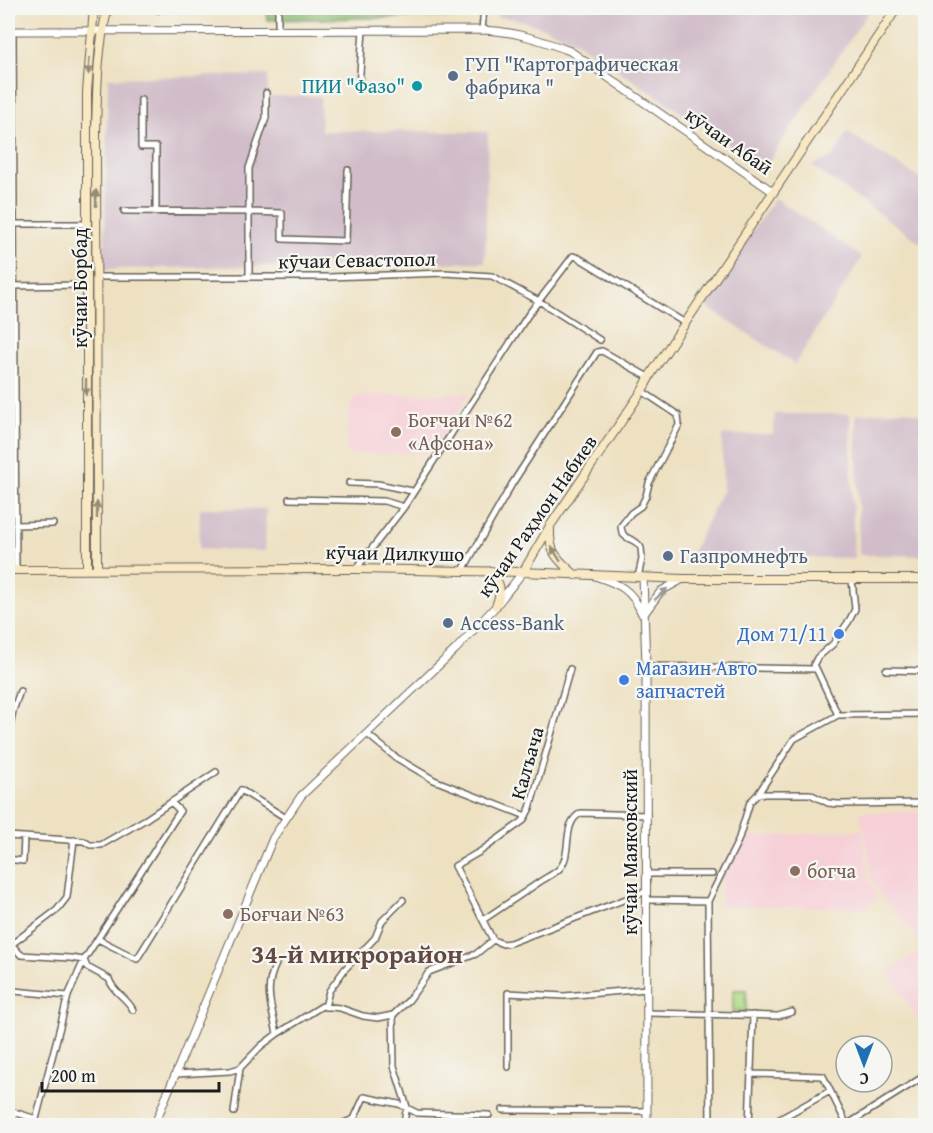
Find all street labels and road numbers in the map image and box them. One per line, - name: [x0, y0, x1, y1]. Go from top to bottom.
- street label: кӯчаи Абаӣ: [680, 100, 779, 181]
- street label: кӯчаи Борбад: [65, 228, 94, 348]
- street label: кӯчаи Севастопол: [278, 244, 436, 275]
- street label: кӯчаи Раҳмон Набиев: [470, 429, 604, 603]
- street label: кӯчаи Дилкушо: [325, 537, 465, 568]
- street label: Калъача: [502, 723, 551, 803]
- street label: кӯчаи Маяковский: [615, 769, 644, 935]

